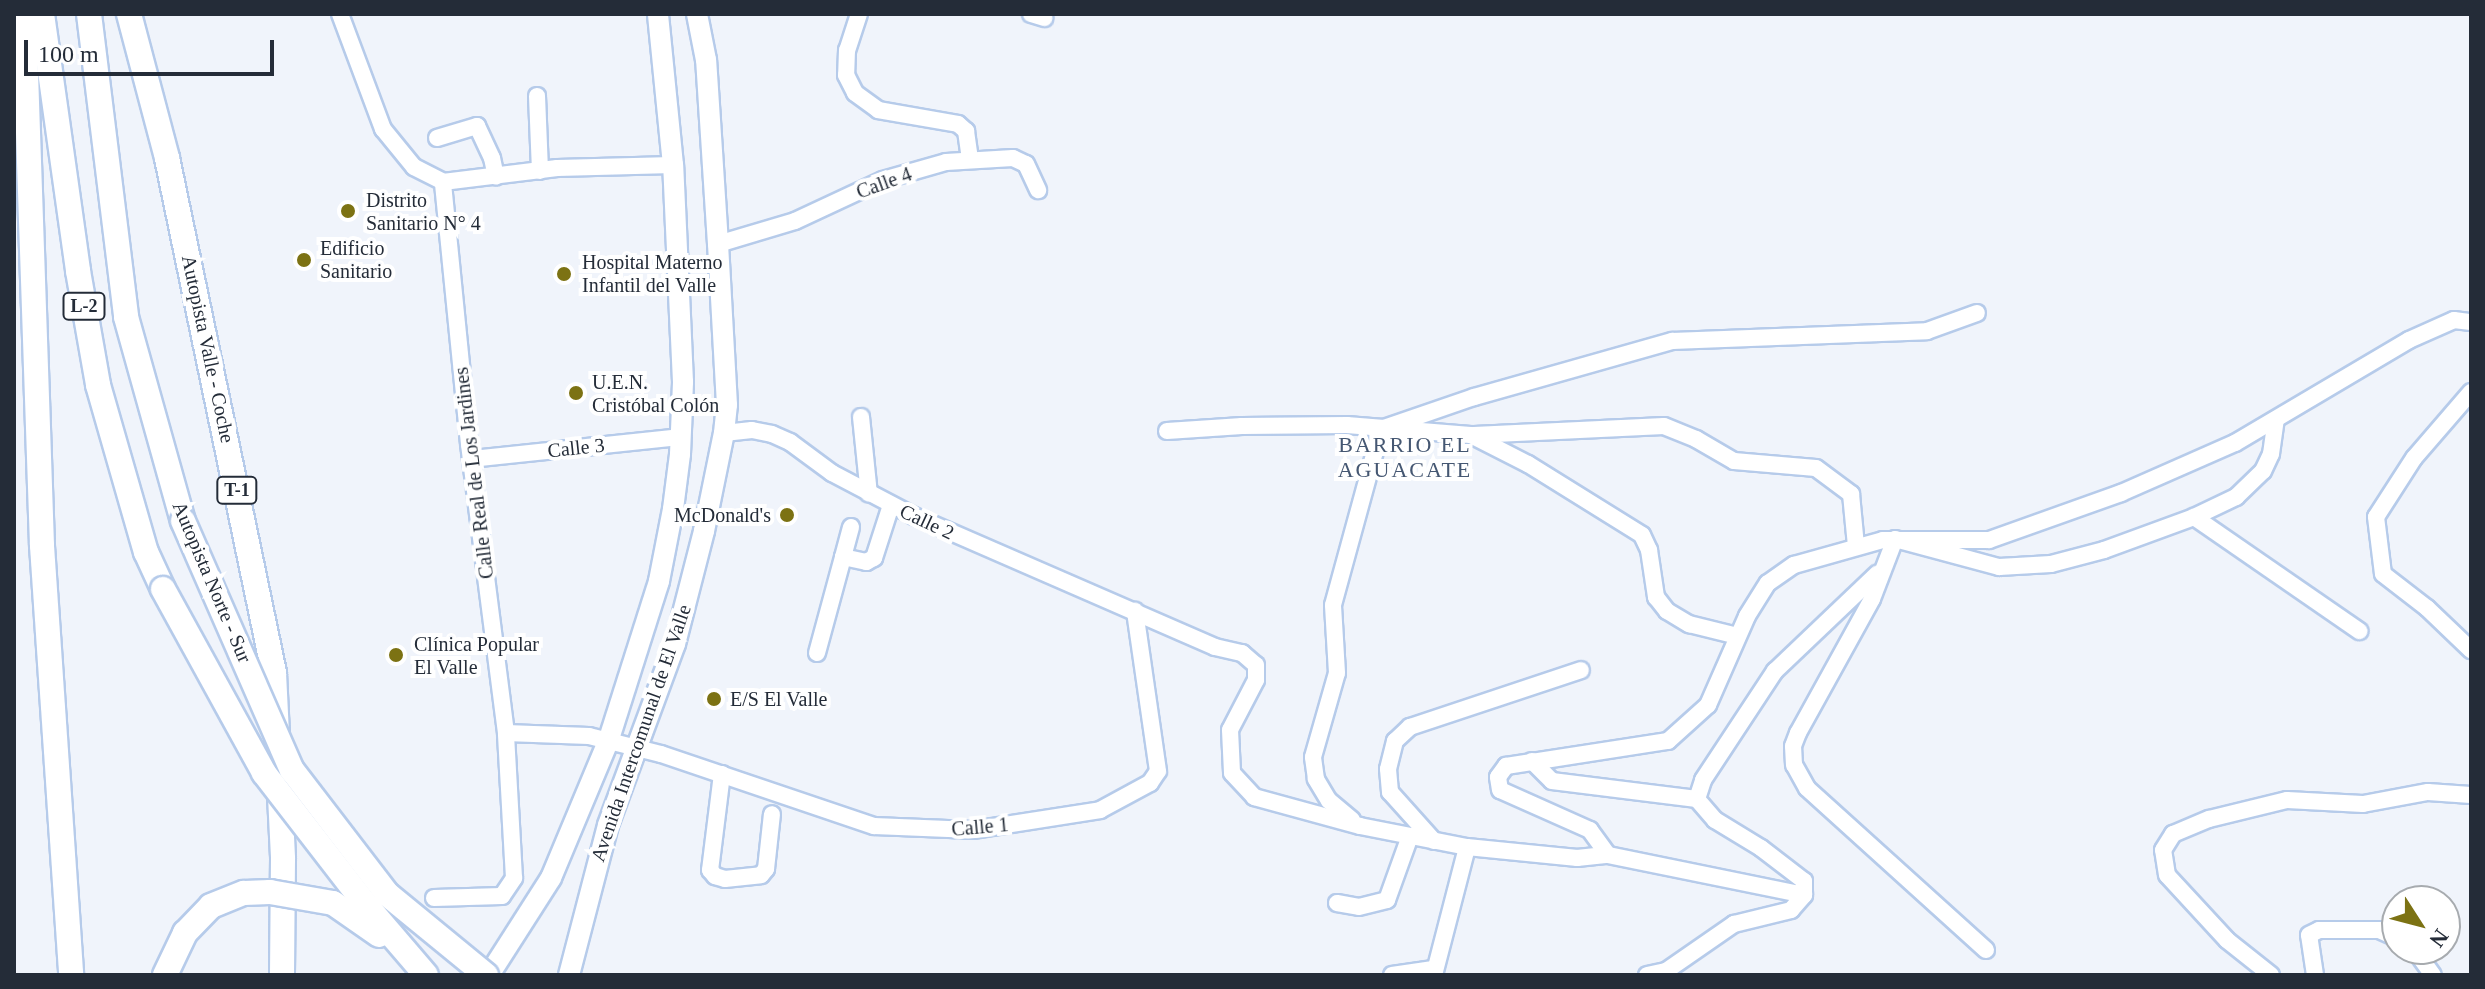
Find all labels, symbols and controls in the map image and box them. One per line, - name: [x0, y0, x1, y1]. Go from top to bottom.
- scale bar: [28, 24, 278, 74]
- text: 100 m: [38, 41, 99, 67]
- street label: Calle 4: [853, 162, 915, 204]
- place label: Distrito Sanitario N° 4: [366, 188, 481, 235]
- marker: Distrito Sanitario N° 4: [337, 200, 359, 222]
- place label: Edificio Sanitario: [320, 236, 392, 283]
- place label: Hospital Materno Infantil del Valle: [582, 250, 723, 297]
- marker: Edificio Sanitario: [295, 251, 313, 269]
- street label: Autopista Valle - Coche: [176, 253, 240, 445]
- marker: Hospital Materno Infantil del Valle: [553, 263, 575, 285]
- road number: L-2: [62, 292, 106, 320]
- street label: Calle Real de Los Jardines: [449, 366, 499, 580]
- place label: U.E.N. Cristóbal Colón: [592, 370, 719, 417]
- marker: U.E.N. Cristóbal Colón: [567, 384, 585, 402]
- district label: BARRIO EL AGUACATE: [1338, 431, 1472, 482]
- street label: Calle 3: [546, 433, 606, 463]
- road number: T-1: [215, 476, 259, 504]
- street label: Autopista Norte - Sur: [167, 498, 257, 666]
- street label: Calle 2: [896, 499, 958, 545]
- place label: McDonald's: [674, 503, 771, 527]
- marker: McDonald's: [778, 506, 796, 524]
- street label: Avenida Intercomunal de El Valle: [586, 601, 696, 865]
- place label: Clínica Popular El Valle: [414, 632, 539, 679]
- marker: Clínica Popular El Valle: [385, 644, 407, 666]
- place label: E/S El Valle: [730, 687, 828, 711]
- marker: E/S El Valle: [705, 690, 723, 708]
- street label: Calle 1: [950, 813, 1010, 841]
- north arrow: [2381, 885, 2461, 965]
- text: N: [2424, 924, 2454, 952]

